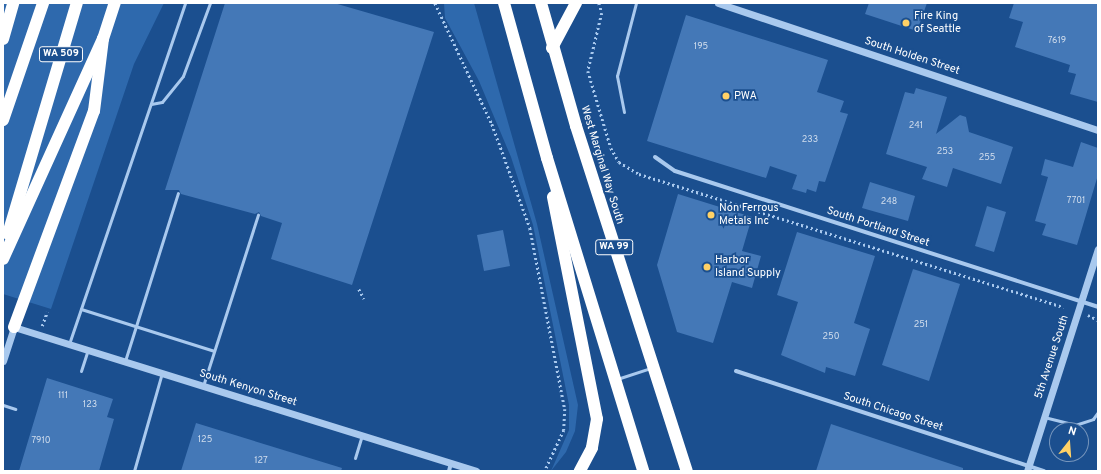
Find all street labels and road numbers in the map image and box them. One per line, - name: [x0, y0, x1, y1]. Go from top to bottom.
- street label: South Holden Street: [863, 34, 961, 78]
- road number: WA 509: [38, 46, 84, 62]
- street label: West Marginal Way South: [578, 104, 626, 226]
- street label: South Portland Street: [825, 204, 931, 250]
- road number: WA 99: [595, 239, 633, 255]
- street label: 5th Avenue South: [1032, 313, 1072, 401]
- street label: South Kenyon Street: [198, 367, 298, 409]
- street label: South Chicago Street: [841, 390, 945, 434]

